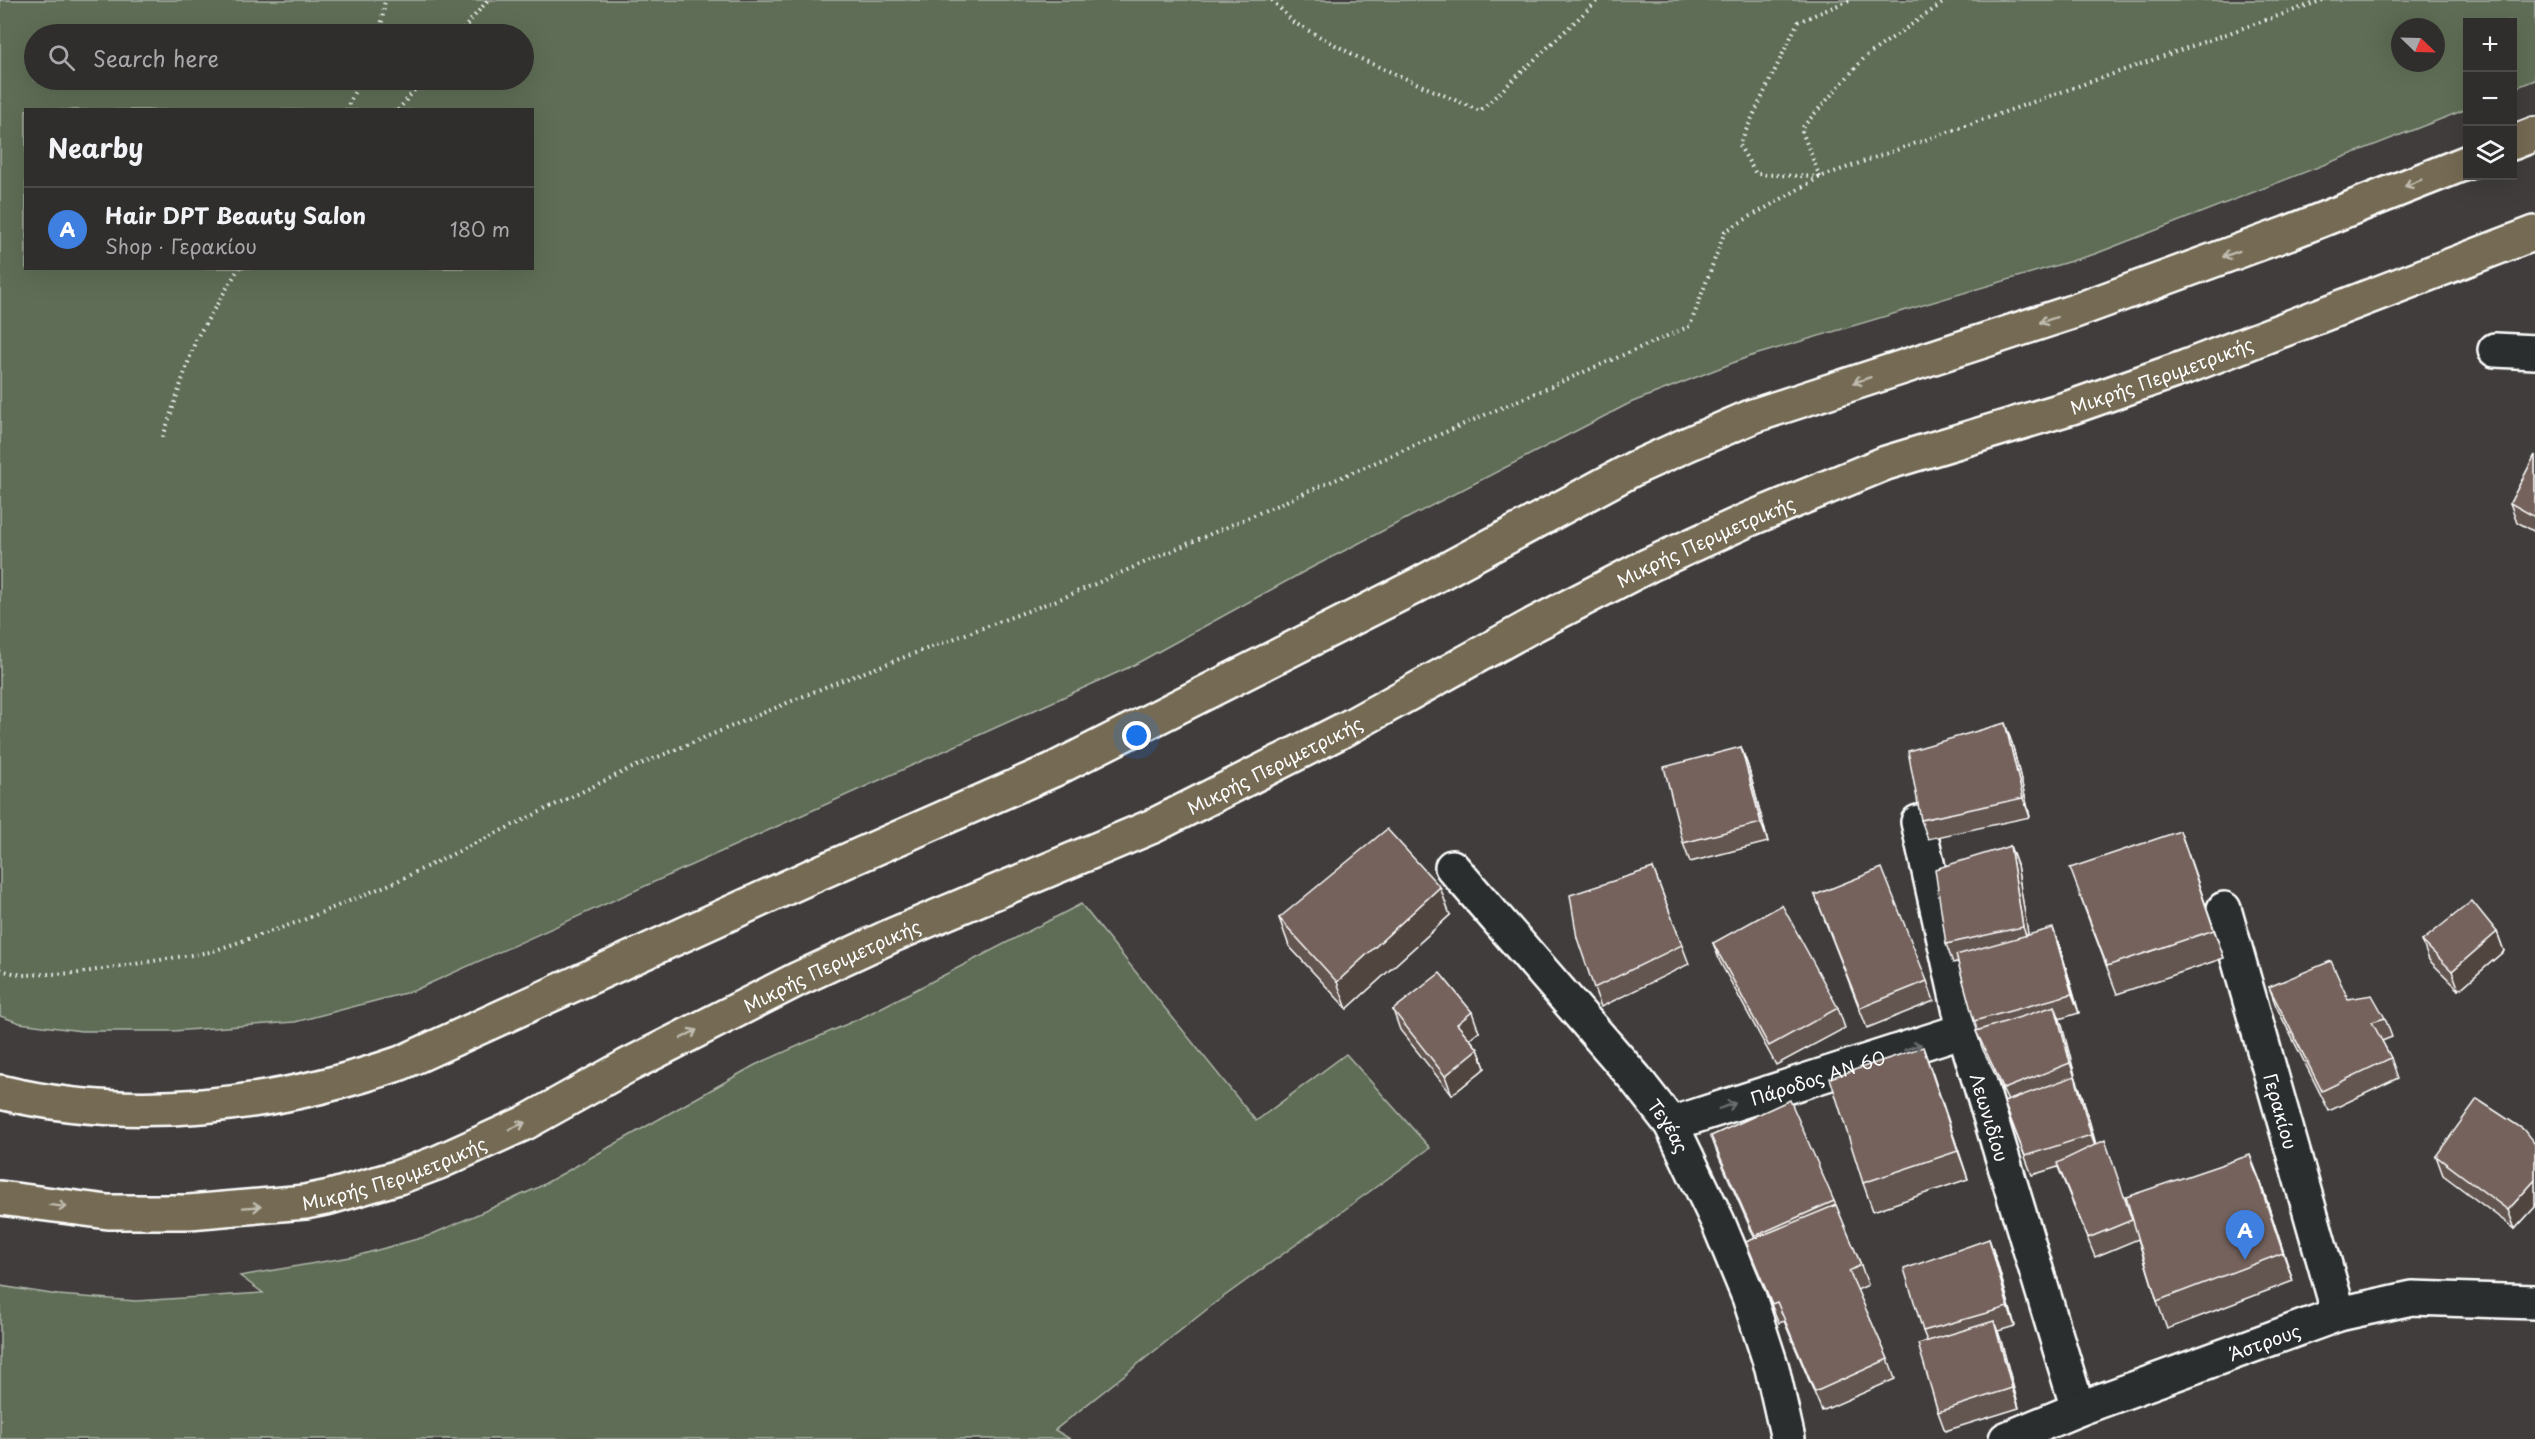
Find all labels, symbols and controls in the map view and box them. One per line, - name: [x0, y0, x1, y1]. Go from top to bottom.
- north arrow: [2391, 18, 2445, 72]
- map controls: [2463, 18, 2517, 180]
- button: +: [2463, 18, 2517, 72]
- search box: [24, 24, 534, 90]
- icon: search: [45, 41, 78, 74]
- text: Search here: [93, 41, 219, 74]
- button: −: [2463, 72, 2517, 126]
- button: layers: [2463, 126, 2517, 180]
- text: Nearby: [48, 128, 143, 167]
- one-way arrow: [2404, 179, 2423, 190]
- text: Hair DPT Beauty Salon: [105, 198, 366, 231]
- text: A: [60, 214, 75, 244]
- text: 180 m: [450, 214, 510, 244]
- text: Shop · Γερακίου: [105, 231, 257, 261]
- one-way arrow: [2222, 249, 2241, 260]
- one-way arrow: [2039, 315, 2058, 326]
- street label: Μικρής Περιμετρικής: [2066, 329, 2257, 420]
- one-way arrow: [1853, 375, 1872, 386]
- street label: Μικρής Περιμετρικής: [1611, 489, 1799, 593]
- street label: Μικρής Περιμετρικής: [1182, 709, 1367, 820]
- your location: [1122, 721, 1151, 750]
- street label: Μικρής Περιμετρικής: [738, 912, 925, 1018]
- one-way arrow: [680, 1028, 697, 1040]
- one-way arrow: [1903, 1041, 1922, 1052]
- street label: Πάροδος ΑΝ 60: [1747, 1043, 1889, 1111]
- street label: Λεωνιδίου: [1964, 1070, 2016, 1165]
- street label: Γερακίου: [2258, 1070, 2305, 1152]
- street label: Τεγέας: [1642, 1092, 1696, 1157]
- one-way arrow: [1717, 1100, 1736, 1111]
- one-way arrow: [508, 1120, 526, 1131]
- street label: Μικρής Περιμετρικής: [299, 1129, 490, 1216]
- one-way arrow: [47, 1201, 67, 1212]
- one-way arrow: [242, 1201, 262, 1212]
- pin: A: [2226, 1210, 2264, 1260]
- street label: Άστρους: [2224, 1316, 2304, 1367]

